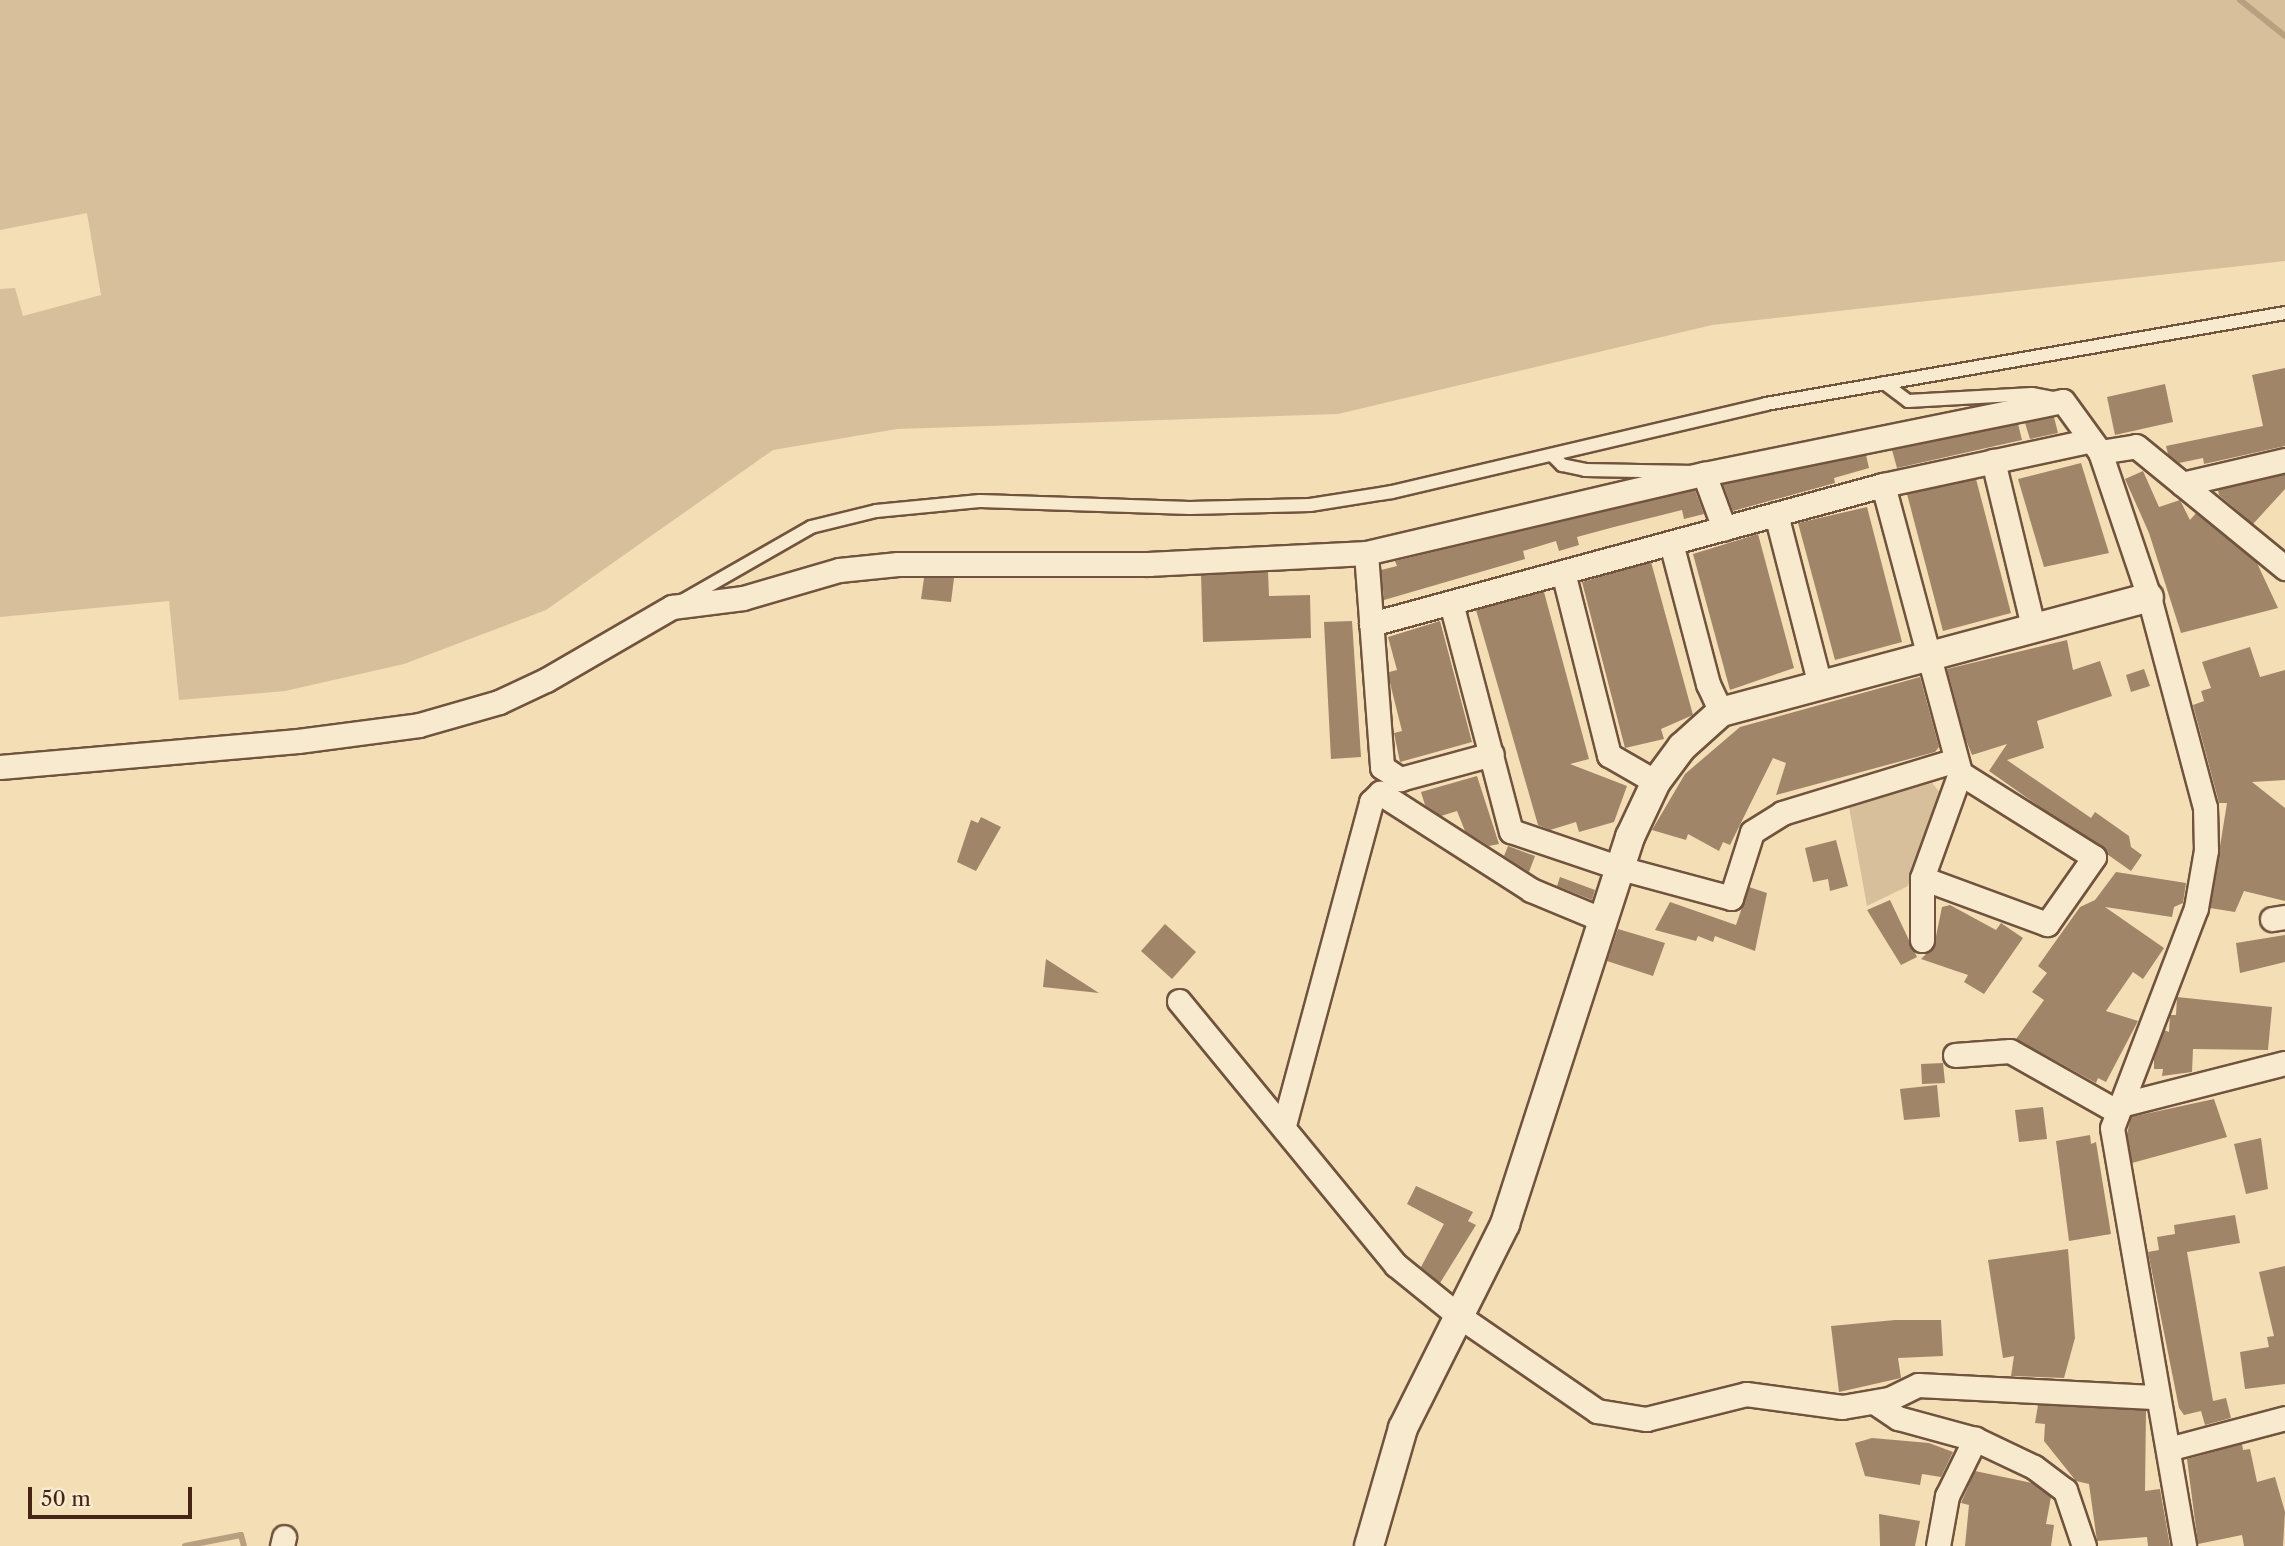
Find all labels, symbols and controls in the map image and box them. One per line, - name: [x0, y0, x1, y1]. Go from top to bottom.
- scale bar: [32, 1472, 196, 1516]
- text: 50 m: [41, 1486, 91, 1511]

